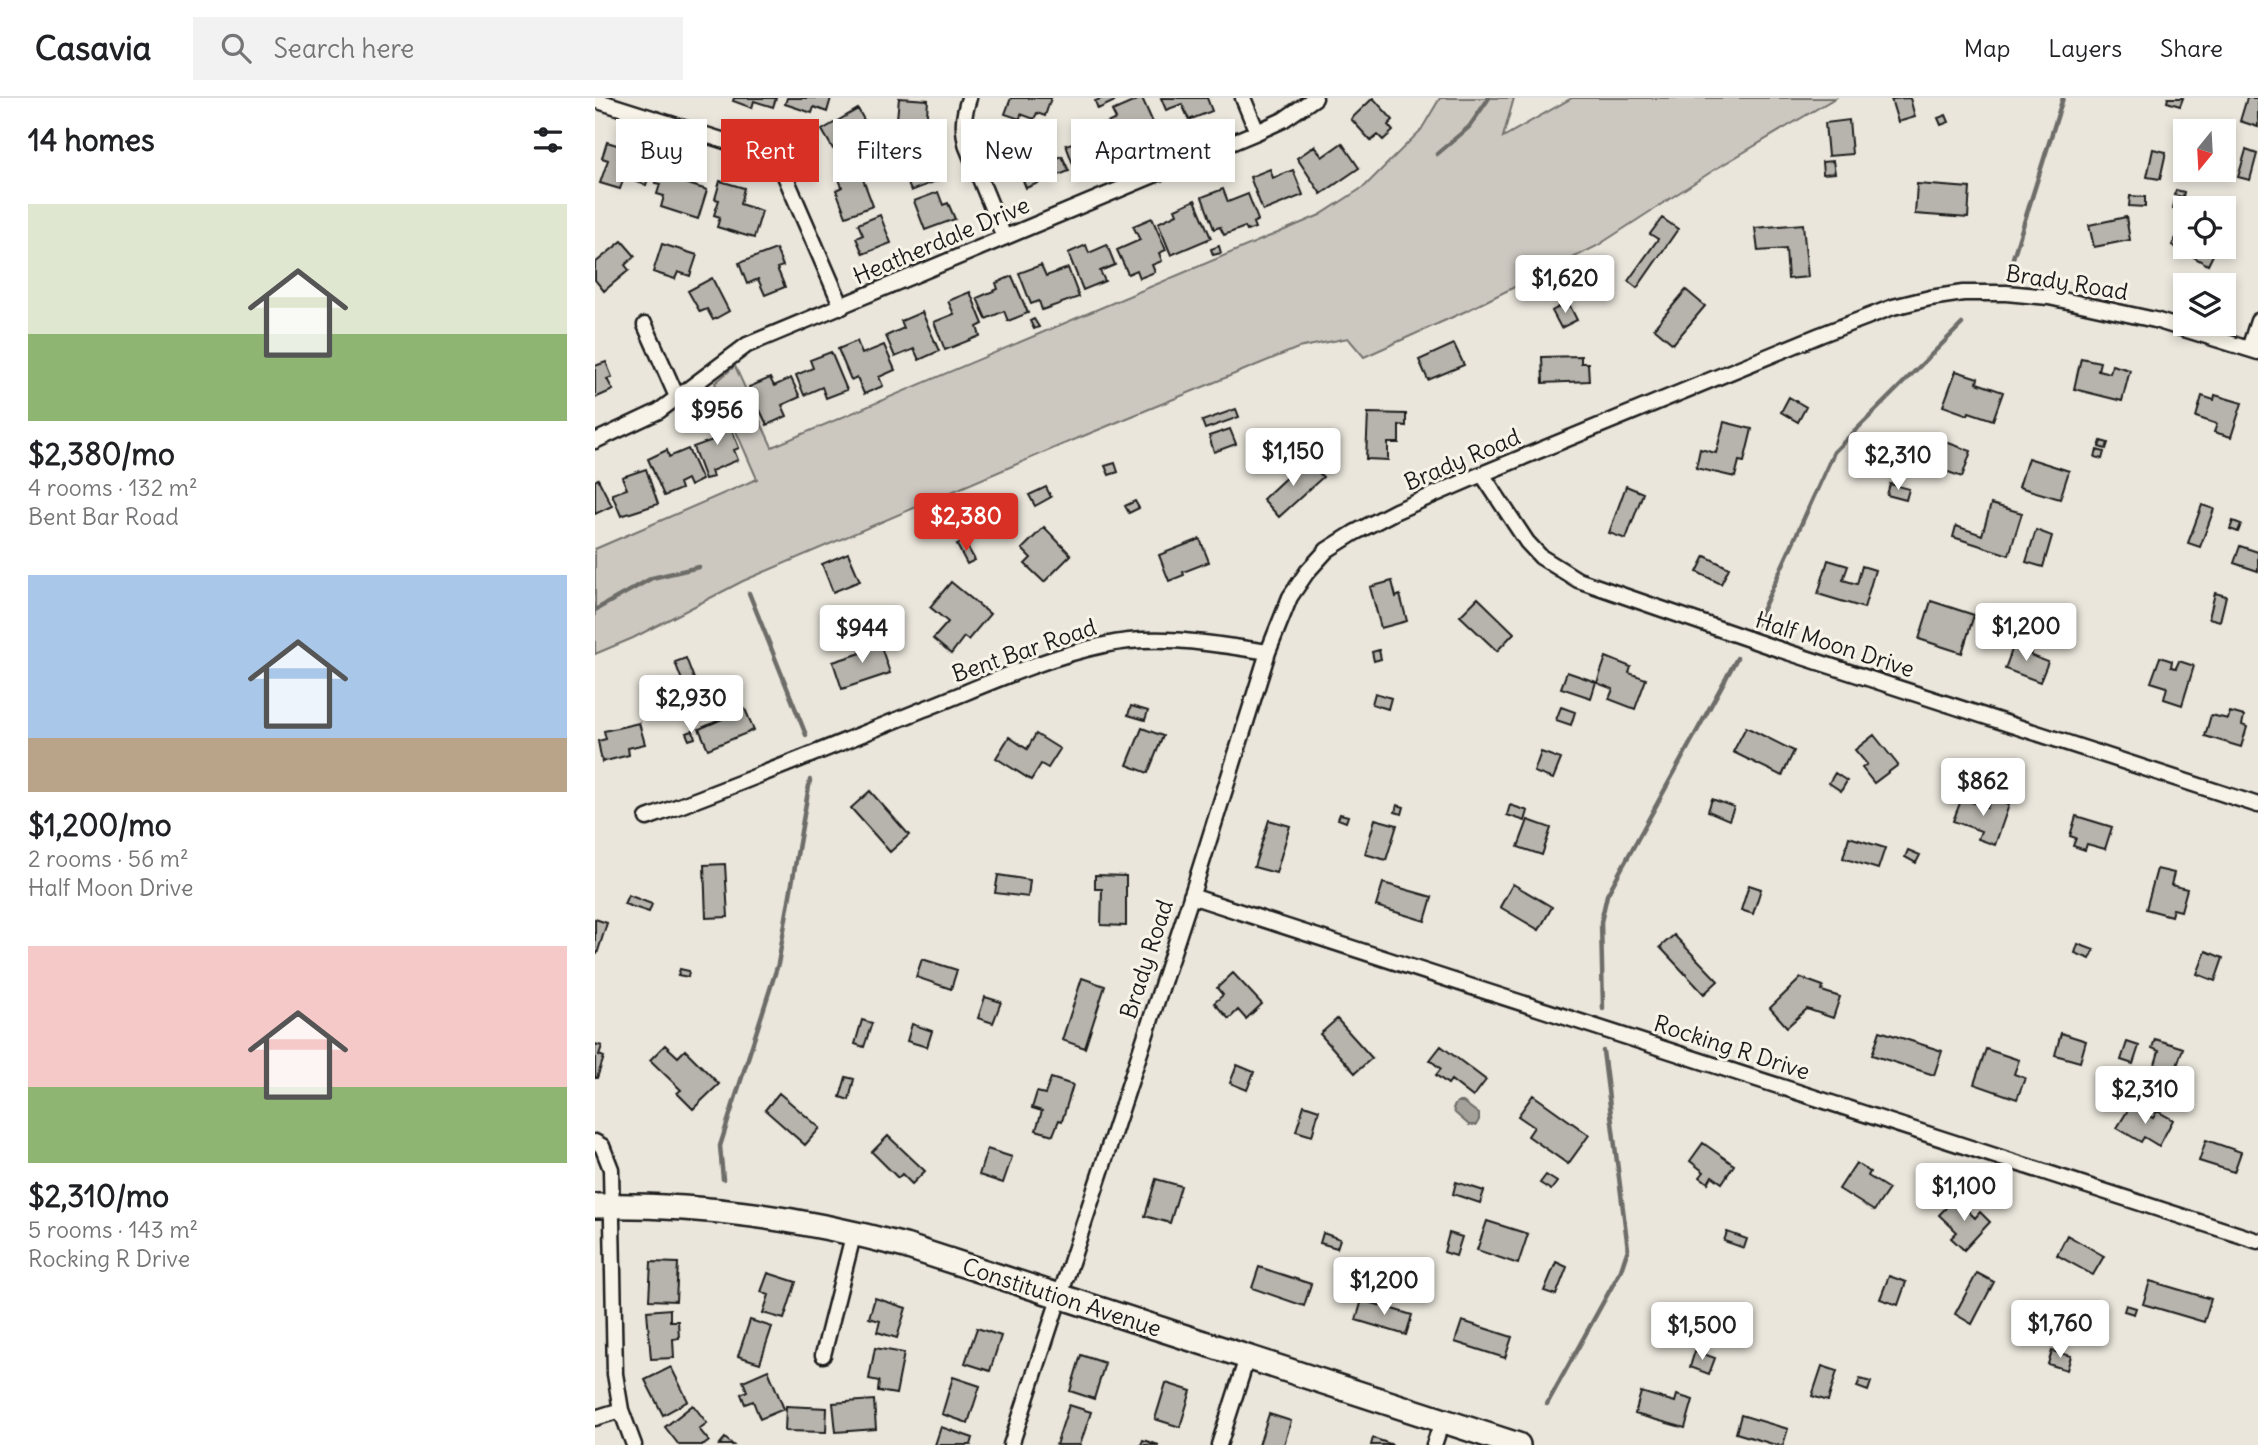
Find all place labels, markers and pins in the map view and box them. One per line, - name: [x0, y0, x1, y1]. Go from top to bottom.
- pin: $1,620: [1508, 256, 1622, 315]
- pin: $956: [676, 388, 758, 447]
- pin: $1,150: [1236, 428, 1350, 488]
- pin: $2,310: [1841, 432, 1955, 492]
- pin: $2,380: [909, 494, 1023, 553]
- pin: $1,200: [1969, 603, 2083, 663]
- pin: $944: [821, 606, 903, 665]
- pin: $2,930: [634, 676, 748, 735]
- pin: $862: [1942, 758, 2024, 818]
- pin: $2,310: [2088, 1066, 2202, 1126]
- pin: $1,100: [1907, 1164, 2021, 1223]
- pin: $1,200: [1327, 1258, 1441, 1317]
- pin: $1,760: [2003, 1300, 2117, 1360]
- pin: $1,500: [1645, 1302, 1759, 1362]

